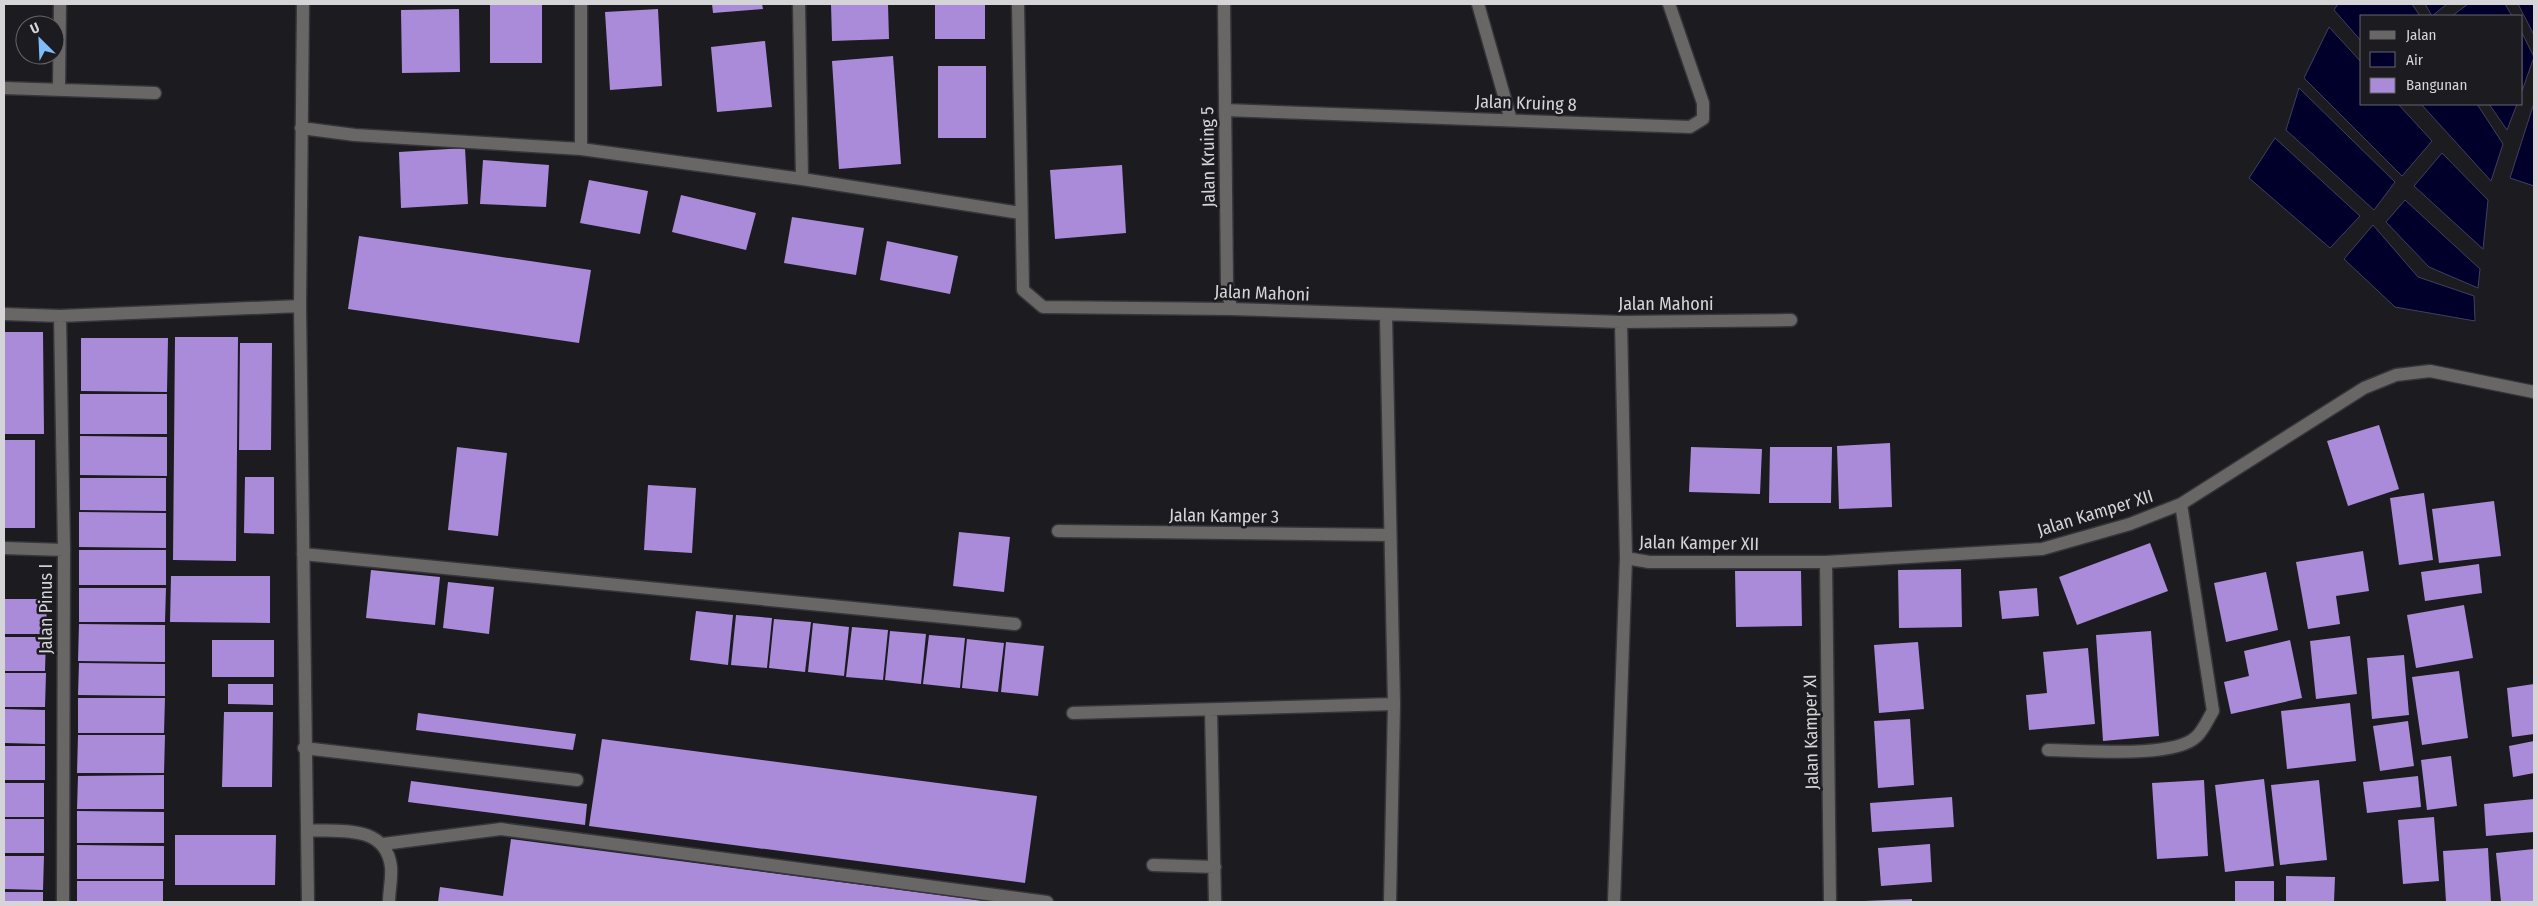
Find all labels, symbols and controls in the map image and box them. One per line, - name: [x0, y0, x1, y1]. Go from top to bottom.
- north arrow: [15, 15, 65, 65]
- legend: [2360, 15, 2523, 105]
- text: U: [28, 19, 42, 38]
- text: Jalan: [2406, 26, 2436, 44]
- text: Air: [2406, 51, 2424, 69]
- text: Bangunan: [2406, 76, 2467, 94]
- street label: Jalan Kruing 8: [1475, 90, 1577, 116]
- street label: Jalan Kruing 5: [1196, 106, 1220, 208]
- street label: Jalan Mahoni: [1214, 280, 1310, 306]
- street label: Jalan Mahoni: [1618, 293, 1714, 315]
- street label: Jalan Kamper XII: [2034, 485, 2156, 541]
- street label: Jalan Kamper 3: [1169, 504, 1279, 528]
- street label: Jalan Kamper XII: [1639, 531, 1759, 555]
- street label: Jalan Pinus I: [35, 564, 57, 654]
- street label: Jalan Kamper XI: [1799, 674, 1823, 790]

